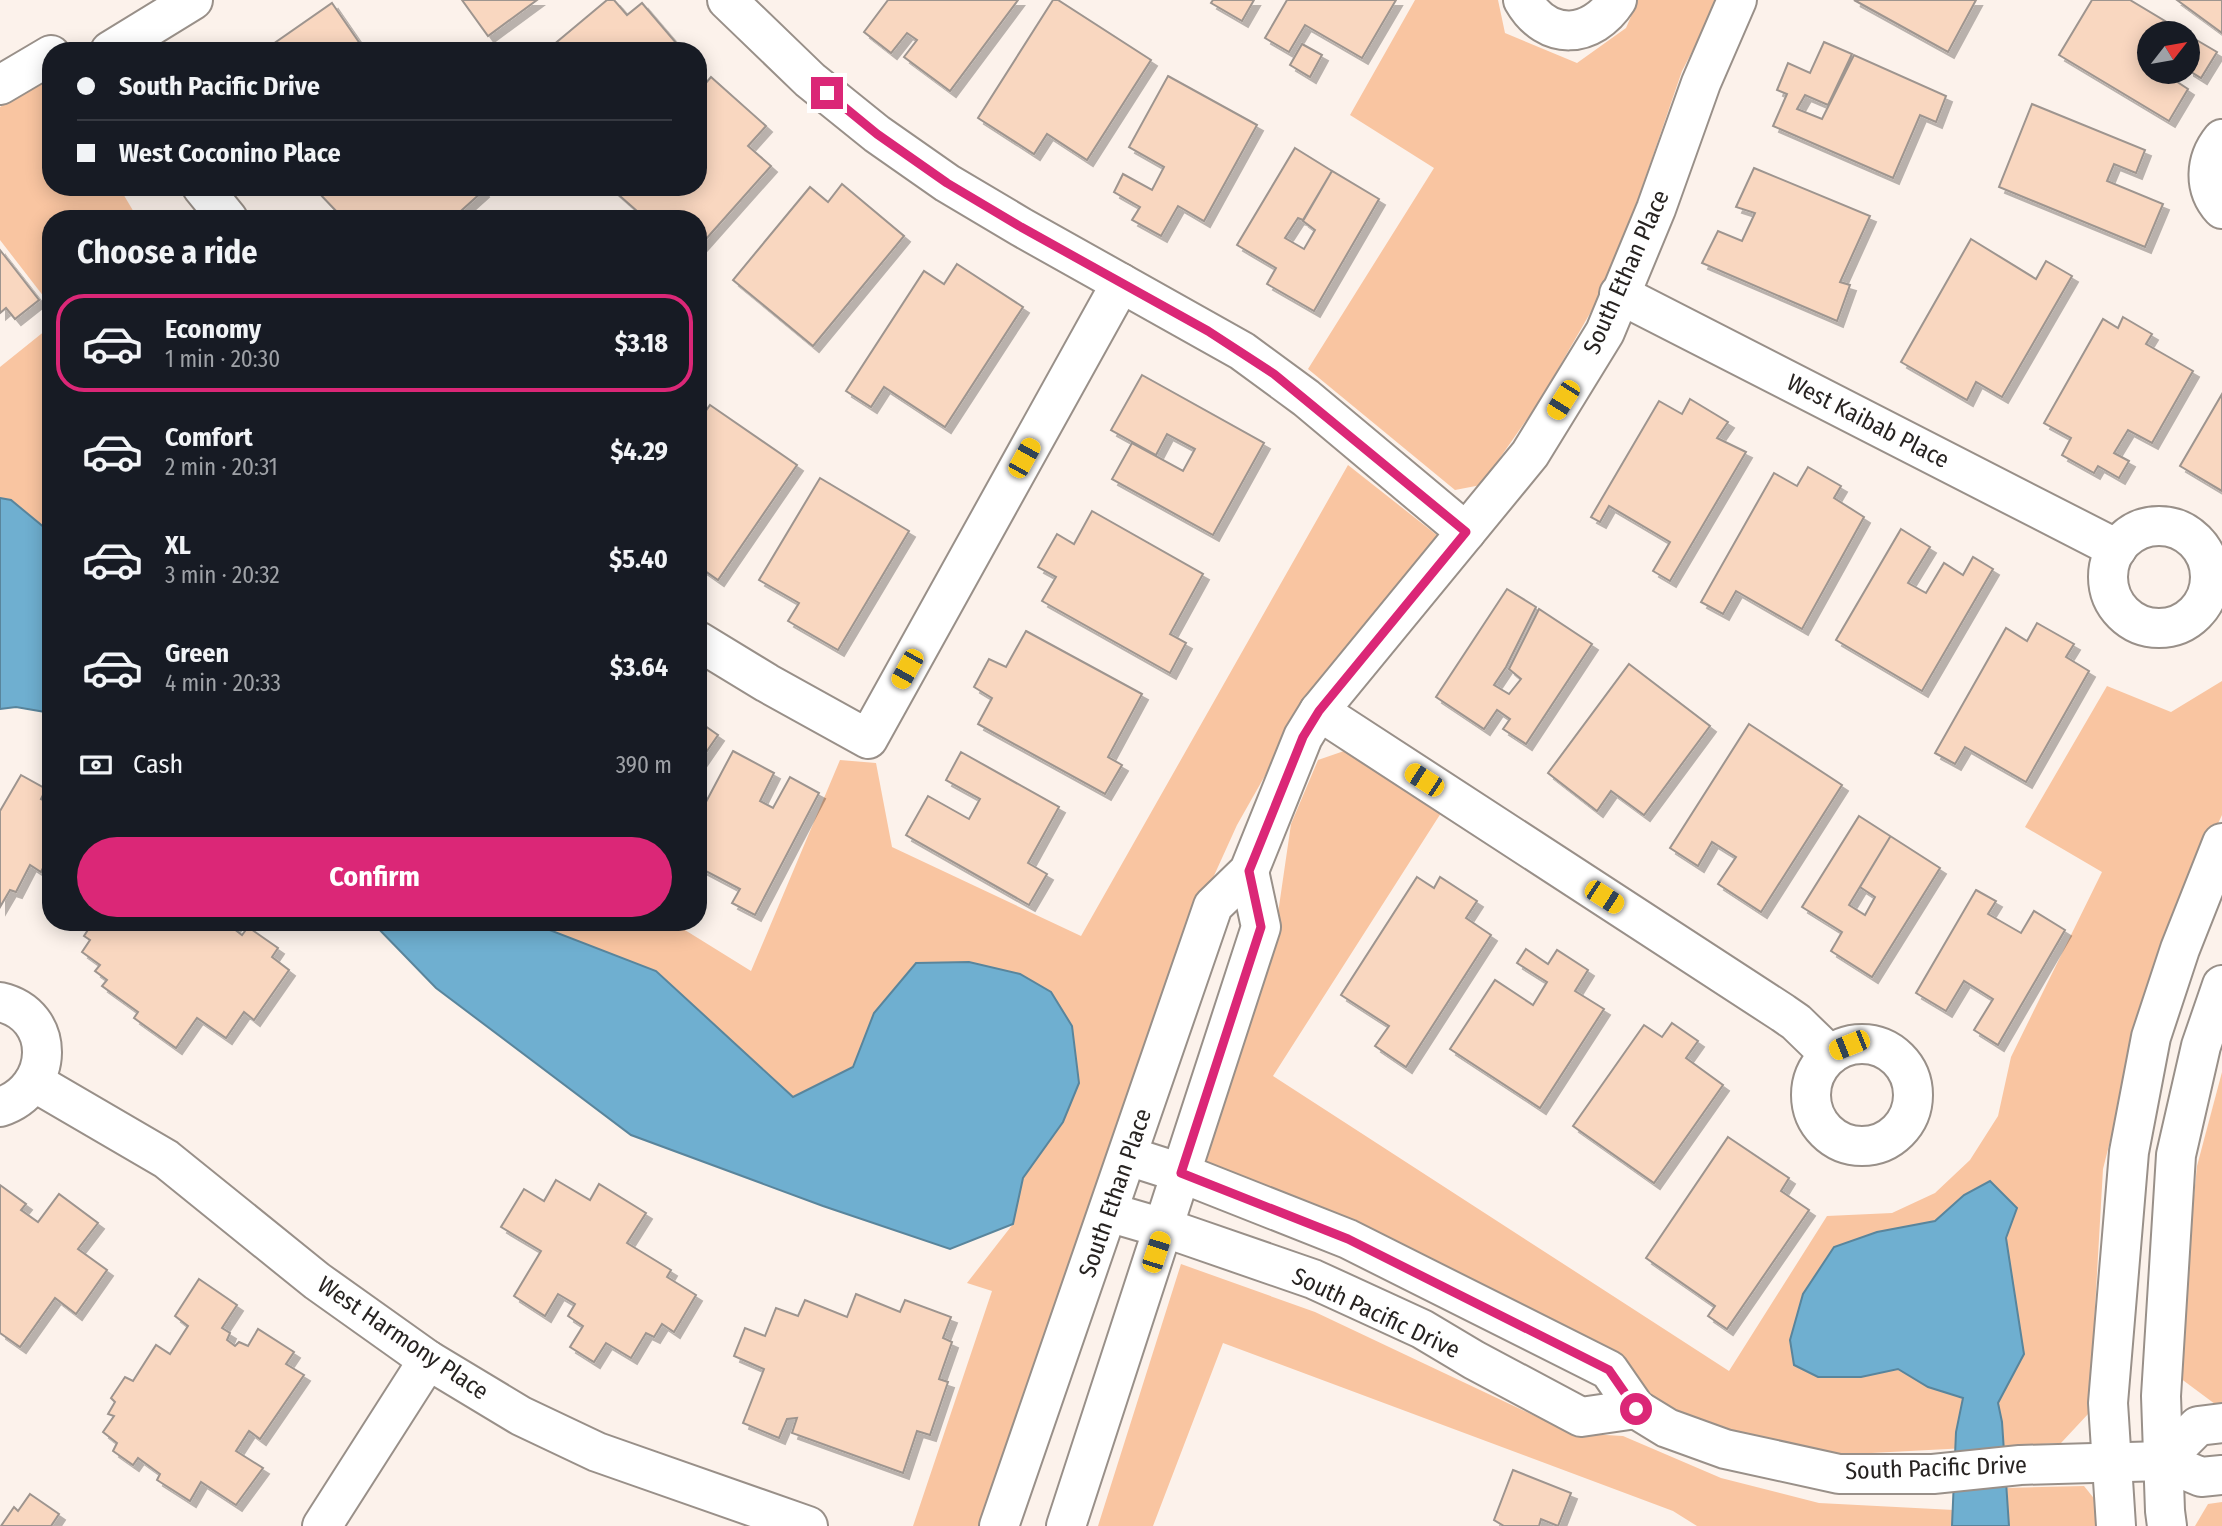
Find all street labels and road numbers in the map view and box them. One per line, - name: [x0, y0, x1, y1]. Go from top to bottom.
- street label: South Ethan Place: [1577, 186, 1675, 358]
- street label: West Kaibab Place: [1782, 368, 1954, 474]
- street label: South Ethan Place: [1073, 1105, 1157, 1281]
- street label: South Pacific Drive: [1288, 1262, 1464, 1364]
- street label: West Harmony Place: [312, 1271, 494, 1405]
- street label: South Pacific Drive: [1845, 1451, 2027, 1485]

